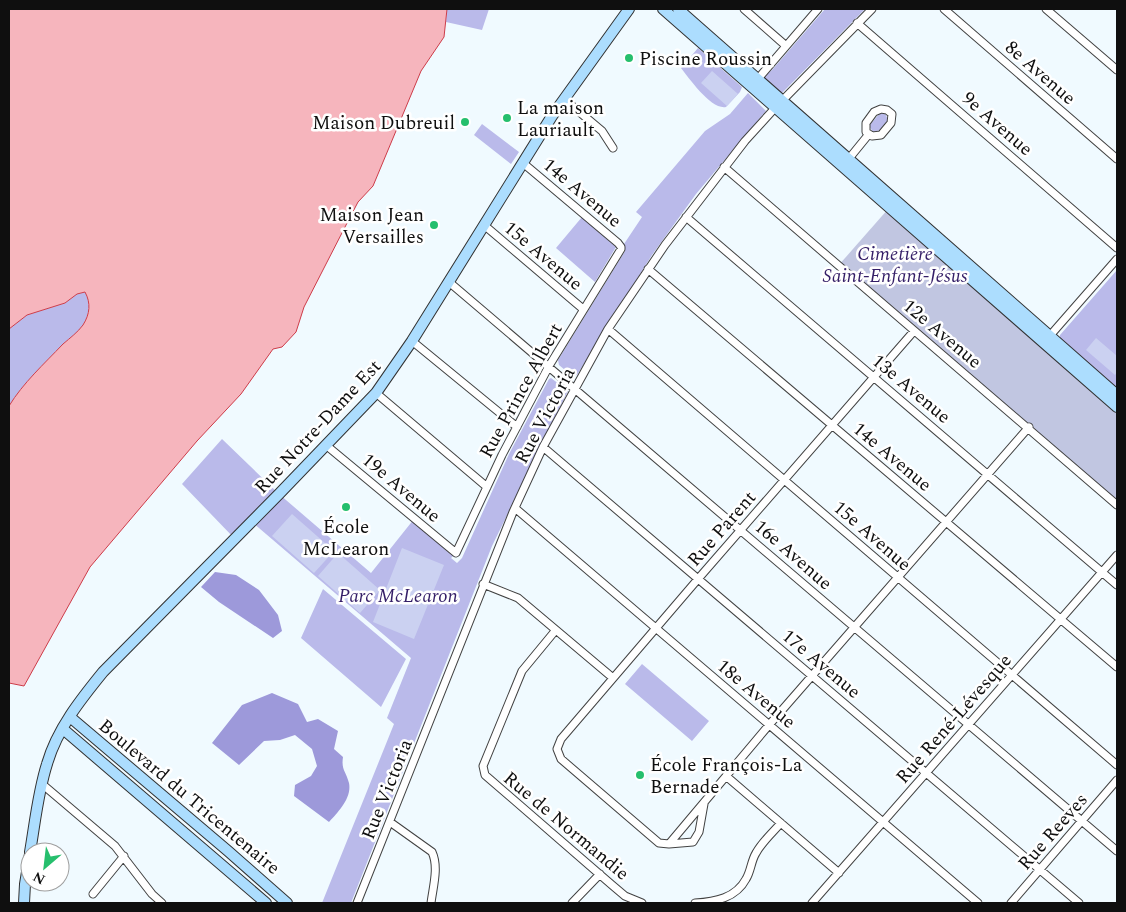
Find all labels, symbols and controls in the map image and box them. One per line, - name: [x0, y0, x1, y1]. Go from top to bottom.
- street label: 8e Avenue: [998, 34, 1082, 112]
- place label: Piscine Roussin: [639, 45, 772, 74]
- marker: Piscine Roussin: [623, 52, 635, 64]
- street label: 9e Avenue: [955, 85, 1039, 163]
- place label: La maison Lauriault: [517, 94, 604, 145]
- place label: Maison Dubreuil: [312, 109, 455, 138]
- marker: La maison Lauriault: [501, 112, 513, 124]
- marker: Maison Dubreuil: [459, 116, 471, 128]
- street label: 14e Avenue: [536, 151, 628, 235]
- place label: Maison Jean Versailles: [320, 201, 424, 252]
- street label: 15e Avenue: [497, 214, 589, 298]
- marker: Maison Jean Versailles: [428, 219, 440, 231]
- park label: Cimetière Saint-Enfant-Jésus: [823, 240, 968, 291]
- street label: 12e Avenue: [896, 292, 988, 376]
- street label: Rue Prince Albert: [472, 318, 571, 464]
- street label: 13e Avenue: [865, 347, 957, 431]
- street label: Rue Notre-Dame Est: [248, 353, 389, 501]
- street label: Rue Victoria: [508, 361, 583, 469]
- street label: 14e Avenue: [846, 415, 938, 499]
- street label: 19e Avenue: [355, 446, 447, 530]
- street label: Rue Parent: [681, 484, 764, 573]
- street label: 15e Avenue: [826, 494, 918, 578]
- marker: École McLearon: [340, 501, 352, 513]
- place label: École McLearon: [303, 513, 389, 564]
- street label: 16e Avenue: [747, 513, 839, 597]
- park label: Parc McLearon: [338, 582, 458, 611]
- street label: 17e Avenue: [775, 622, 867, 706]
- street label: Rue René-Lévesque: [889, 647, 1019, 791]
- street label: 18e Avenue: [710, 652, 802, 736]
- street label: Boulevard du Tricentenaire: [92, 712, 286, 882]
- street label: Rue Victoria: [354, 734, 421, 844]
- place label: École François-La Bernade: [650, 751, 803, 802]
- street label: Rue de Normandie: [497, 765, 636, 888]
- marker: École François-La Bernade: [634, 769, 646, 781]
- street label: Rue Reeves: [1011, 787, 1095, 877]
- north arrow: [20, 842, 70, 892]
- text: N: [29, 866, 49, 890]

